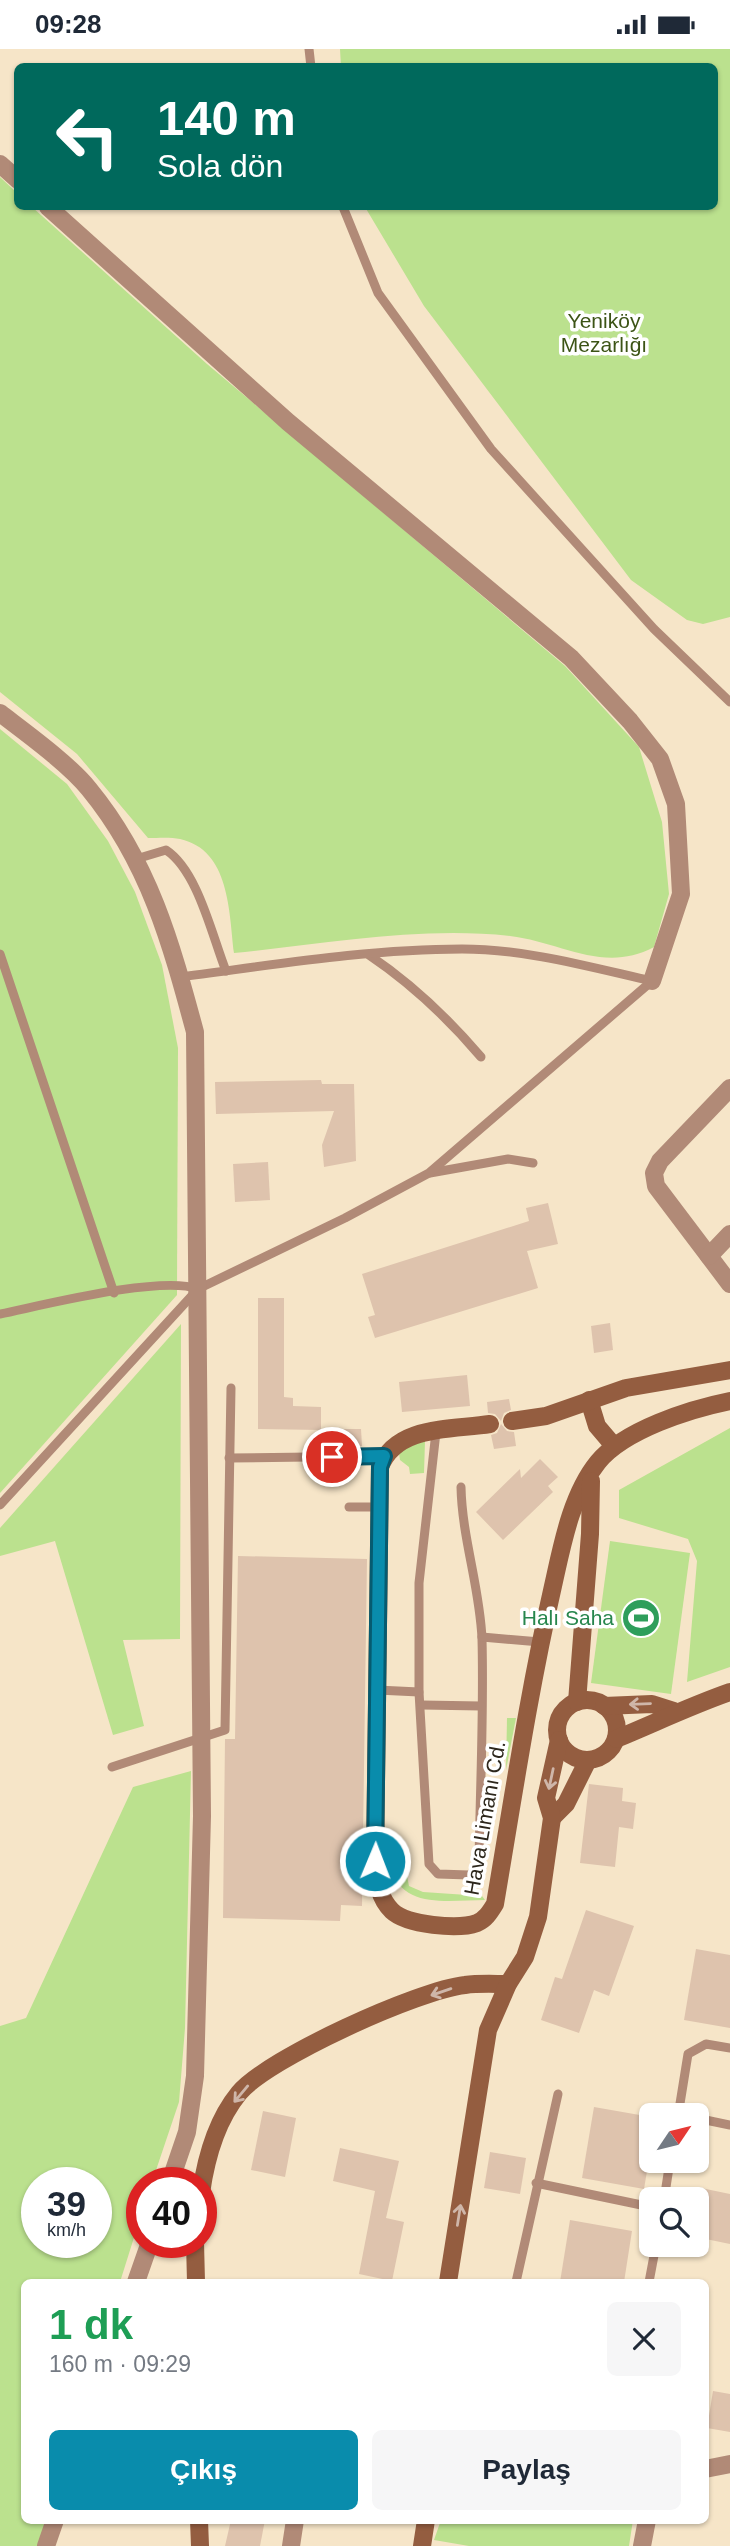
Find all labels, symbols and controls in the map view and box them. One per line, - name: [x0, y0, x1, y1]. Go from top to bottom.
- text: 09:28: [35, 9, 102, 39]
- icon: left: [42, 91, 133, 182]
- text: 140 m: [157, 91, 296, 145]
- text: Sola dön: [157, 148, 283, 184]
- park label: Yeniköy Mezarlığı: [561, 309, 647, 356]
- pin: [302, 1427, 362, 1487]
- icon: arrive: [313, 1438, 351, 1476]
- sports icon: Halı Saha: [620, 1597, 662, 1639]
- place label: Halı Saha: [522, 1606, 614, 1629]
- one-way arrow: [629, 1698, 652, 1711]
- street label: Hava Limanı Cd.: [460, 1739, 509, 1897]
- one-way arrow: [543, 1767, 557, 1790]
- position arrow: [338, 1824, 412, 1898]
- one-way arrow: [430, 1986, 452, 1999]
- one-way arrow: [233, 2085, 249, 2103]
- north arrow: [639, 2103, 709, 2173]
- map controls: [639, 2103, 709, 2257]
- speed limit sign: 40: [126, 2167, 217, 2258]
- text: 39: [47, 2184, 86, 2223]
- button: search: [639, 2187, 709, 2257]
- one-way arrow: [453, 2204, 466, 2227]
- text: km/h: [47, 2220, 86, 2240]
- text: 1 dk: [49, 2301, 133, 2348]
- button: close: [607, 2302, 681, 2376]
- text: 160 m · 09:29: [49, 2351, 191, 2377]
- button: Çıkış: [49, 2430, 358, 2510]
- button: Paylaş: [372, 2430, 681, 2510]

